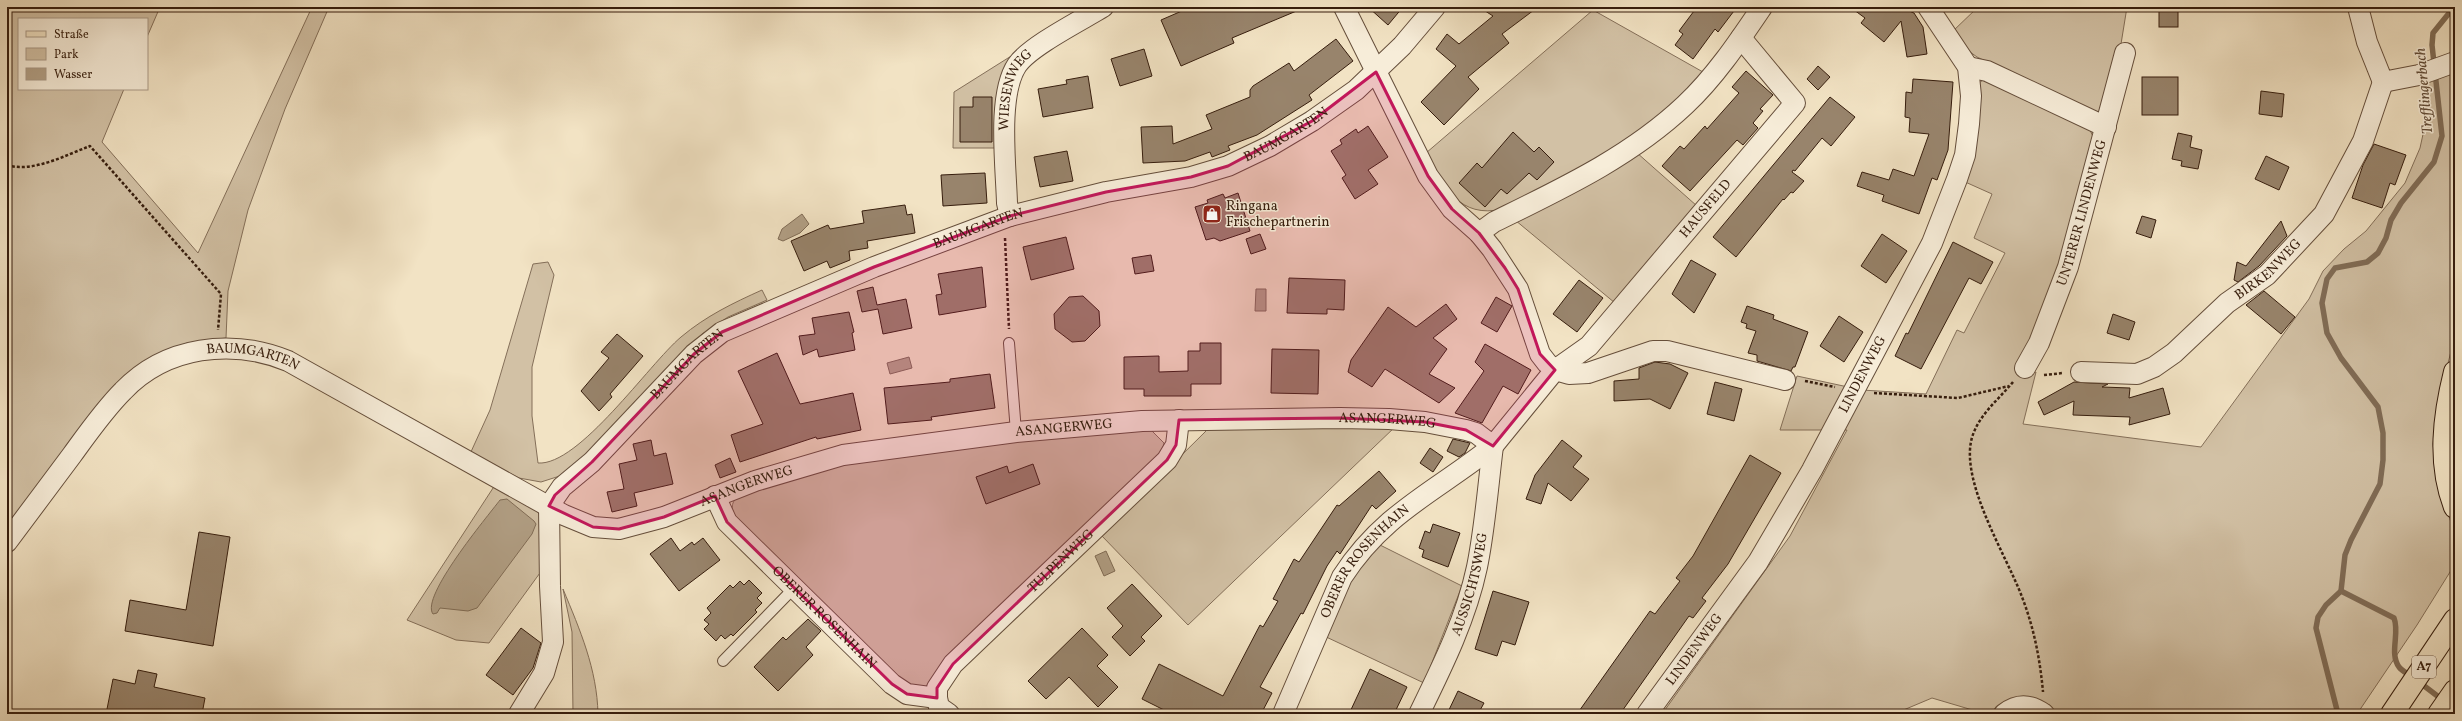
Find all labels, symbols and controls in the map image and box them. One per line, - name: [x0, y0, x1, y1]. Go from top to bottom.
- legend: [18, 18, 148, 90]
- text: Straße: [54, 27, 89, 43]
- street label: WIESENWEG: [995, 45, 1036, 131]
- text: Park: [54, 47, 79, 63]
- water label: Trefflingerbach: [2411, 47, 2439, 135]
- text: Wasser: [54, 67, 92, 83]
- street label: BAUMGARTEN: [1241, 103, 1332, 167]
- street label: UNTERER LINDENWEG: [2052, 137, 2111, 289]
- street label: HAUSFELD: [1675, 175, 1736, 242]
- place label: Ringana Frischepartnerin: [1226, 197, 1330, 232]
- shop icon: Ringana Frischepartnerin: [1201, 203, 1223, 225]
- street label: BAUMGARTEN: [930, 204, 1025, 254]
- street label: BIRKENWEG: [2231, 234, 2306, 304]
- street label: BAUMGARTEN: [646, 325, 728, 404]
- street label: LINDENWEG: [1834, 332, 1891, 416]
- street label: BAUMGARTEN: [206, 339, 303, 375]
- street label: ASANGERWEG: [1338, 408, 1438, 433]
- street label: ASANGERWEG: [1014, 414, 1113, 442]
- street label: ASANGERWEG: [697, 461, 795, 511]
- street label: OBERER ROSENHAIN: [1316, 500, 1413, 621]
- street label: TULPENWEG: [1024, 525, 1098, 597]
- street label: AUSSICHTSWEG: [1447, 531, 1492, 639]
- street label: OBERER ROSENHAIN: [768, 562, 881, 673]
- street label: LINDENWEG: [1661, 609, 1727, 689]
- road number: A7: [2412, 656, 2436, 678]

